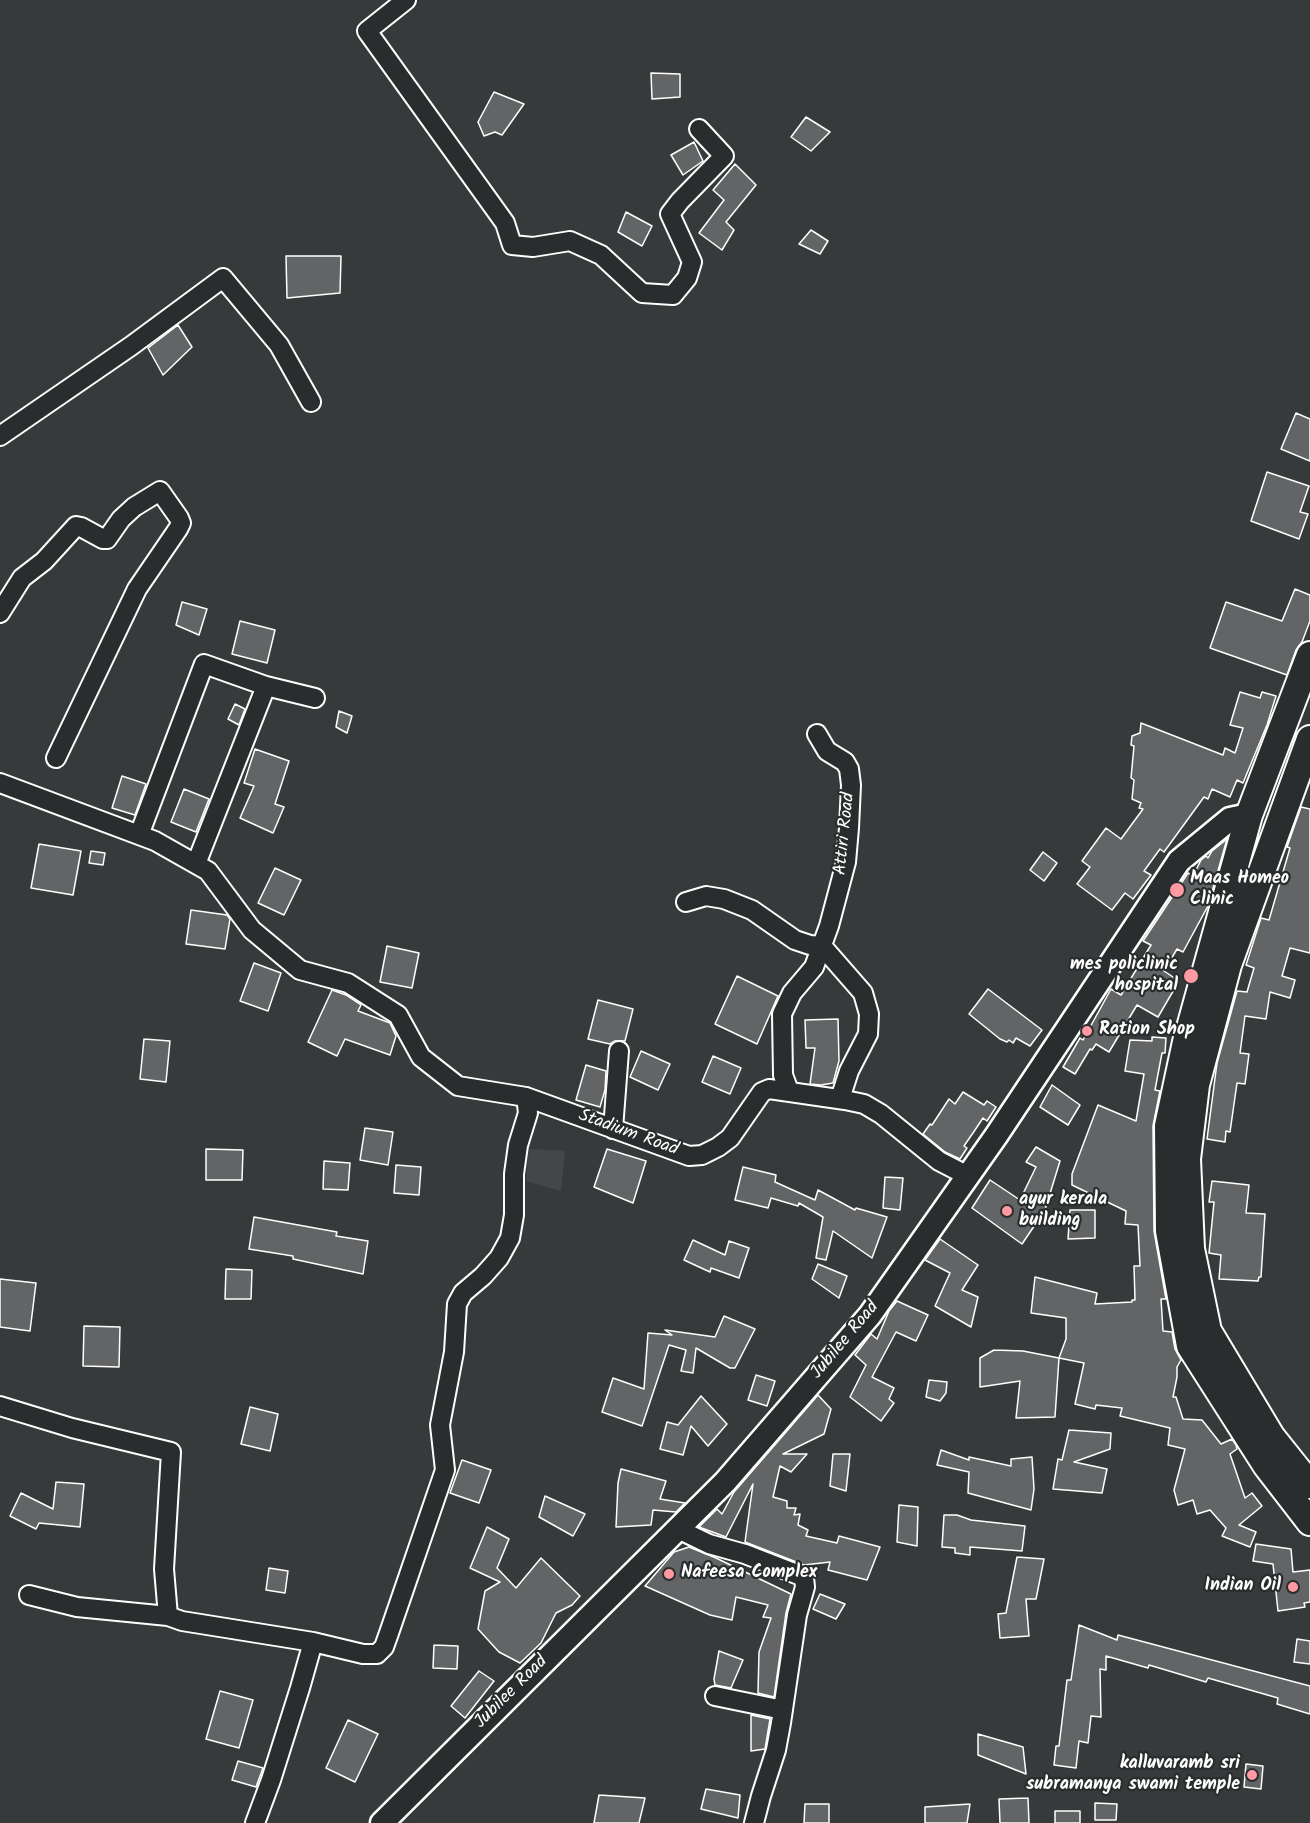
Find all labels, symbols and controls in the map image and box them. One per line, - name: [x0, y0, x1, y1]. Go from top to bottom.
- street label: Attiri Road: [831, 792, 861, 876]
- place label: Maas Homeo Clinic: [1190, 869, 1289, 912]
- marker: Maas Homeo Clinic: [1168, 881, 1186, 899]
- place label: mes policlinic hospital: [1070, 955, 1178, 998]
- marker: mes policlinic hospital: [1182, 967, 1200, 985]
- place label: Ration Shop: [1099, 1020, 1195, 1042]
- marker: Ration Shop: [1080, 1024, 1094, 1038]
- street label: Stadium Road: [575, 1106, 681, 1162]
- place label: ayur kerala building: [1019, 1190, 1107, 1232]
- marker: ayur kerala building: [1000, 1204, 1014, 1218]
- street label: Jubilee Road: [807, 1298, 885, 1384]
- place label: Nafeesa Complex: [681, 1563, 817, 1585]
- marker: Nafeesa Complex: [662, 1567, 676, 1581]
- place label: Indian Oil: [1204, 1576, 1281, 1598]
- marker: Indian Oil: [1286, 1580, 1300, 1594]
- street label: Jubilee Road: [471, 1652, 553, 1734]
- place label: kalluvaramb sri subramanya swami temple: [1026, 1754, 1240, 1796]
- marker: kalluvaramb sri subramanya swami temple: [1245, 1768, 1259, 1782]

